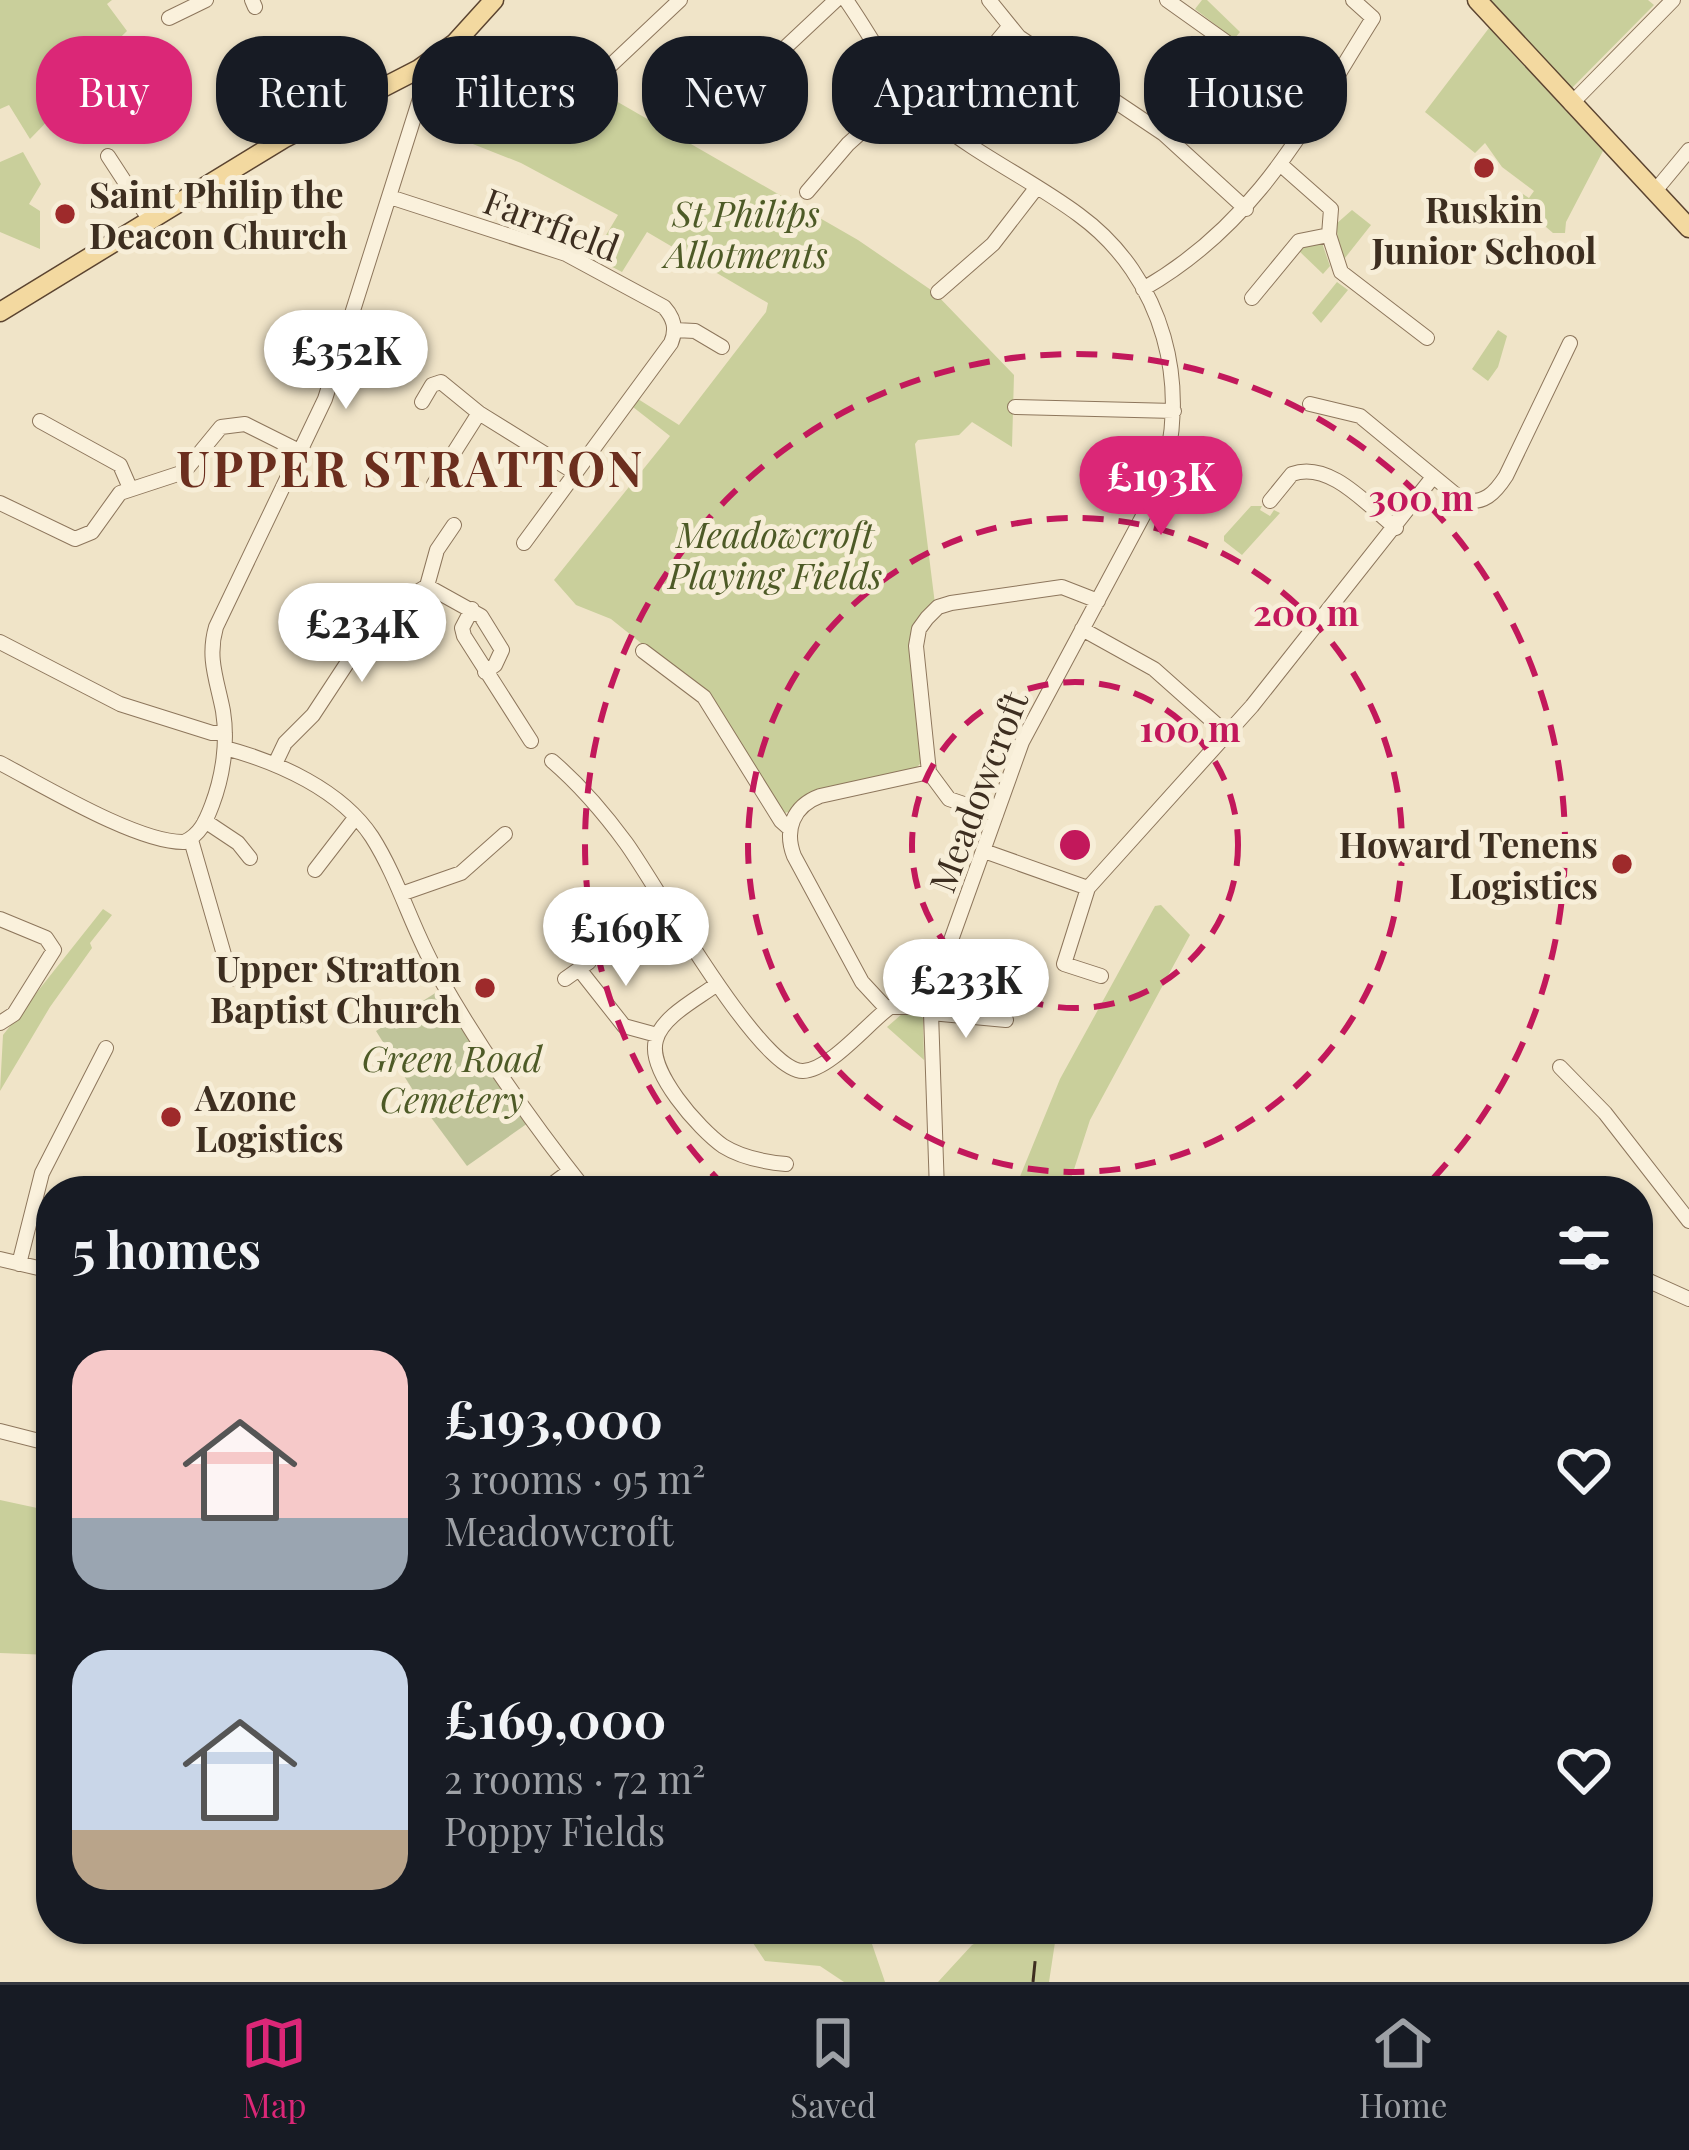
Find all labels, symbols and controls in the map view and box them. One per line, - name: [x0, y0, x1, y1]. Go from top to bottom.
- chip: Buy: [36, 36, 192, 144]
- chip: Rent: [216, 36, 388, 144]
- chip: Filters: [412, 36, 618, 144]
- chip: New: [642, 36, 808, 144]
- chip: Apartment: [832, 36, 1120, 144]
- chip: House: [1144, 36, 1347, 144]
- marker: Ruskin Junior School: [1471, 155, 1497, 181]
- place label: Saint Philip the Deacon Church: [89, 169, 348, 258]
- street label: Farrfield: [477, 175, 627, 271]
- place label: Ruskin Junior School: [1371, 184, 1596, 273]
- park label: St Philips Allotments: [660, 188, 828, 277]
- marker: Saint Philip the Deacon Church: [52, 201, 78, 227]
- pin: £352K: [262, 310, 430, 412]
- text: £352K: [291, 323, 401, 375]
- district label: UPPER STRATTON: [177, 435, 646, 499]
- pin: £193K: [1077, 436, 1245, 538]
- text: £193K: [1106, 449, 1216, 501]
- text: 300 m: [1369, 472, 1474, 520]
- park label: Meadowcroft Playing Fields: [666, 509, 882, 598]
- pin: £234K: [278, 583, 446, 685]
- text: 200 m: [1253, 587, 1360, 635]
- text: £234K: [305, 596, 419, 648]
- street label: Meadowcroft: [917, 682, 1038, 899]
- text: 100 m: [1139, 703, 1241, 751]
- place label: Howard Tenens Logistics: [1339, 819, 1598, 908]
- centre of rings: [1054, 824, 1096, 866]
- marker: Howard Tenens Logistics: [1609, 851, 1635, 877]
- pin: £169K: [542, 887, 710, 989]
- text: £169K: [570, 900, 682, 952]
- pin: £233K: [882, 939, 1050, 1041]
- place label: Upper Stratton Baptist Church: [210, 943, 461, 1032]
- text: £233K: [910, 952, 1022, 1004]
- marker: Upper Stratton Baptist Church: [472, 975, 498, 1001]
- park label: Green Road Cemetery: [362, 1033, 544, 1122]
- place label: Azone Logistics: [194, 1072, 344, 1161]
- marker: Azone Logistics: [158, 1104, 184, 1130]
- text: 5 homes: [72, 1214, 261, 1282]
- icon: filters: [1551, 1215, 1617, 1281]
- text: £193,000: [444, 1384, 663, 1452]
- icon: home: [168, 1398, 312, 1542]
- icon: heart: [1551, 1437, 1617, 1503]
- text: 3 rooms · 95 m²: [444, 1452, 705, 1504]
- text: Meadowcroft: [444, 1504, 674, 1556]
- text: £169,000: [444, 1684, 667, 1752]
- icon: home: [168, 1698, 312, 1842]
- icon: heart: [1551, 1737, 1617, 1803]
- text: 2 rooms · 72 m²: [444, 1752, 706, 1804]
- text: Poppy Fields: [444, 1804, 665, 1856]
- tab: Map: [241, 2010, 307, 2126]
- tab: Saved: [790, 2010, 876, 2126]
- tab: Home: [1359, 2010, 1448, 2126]

